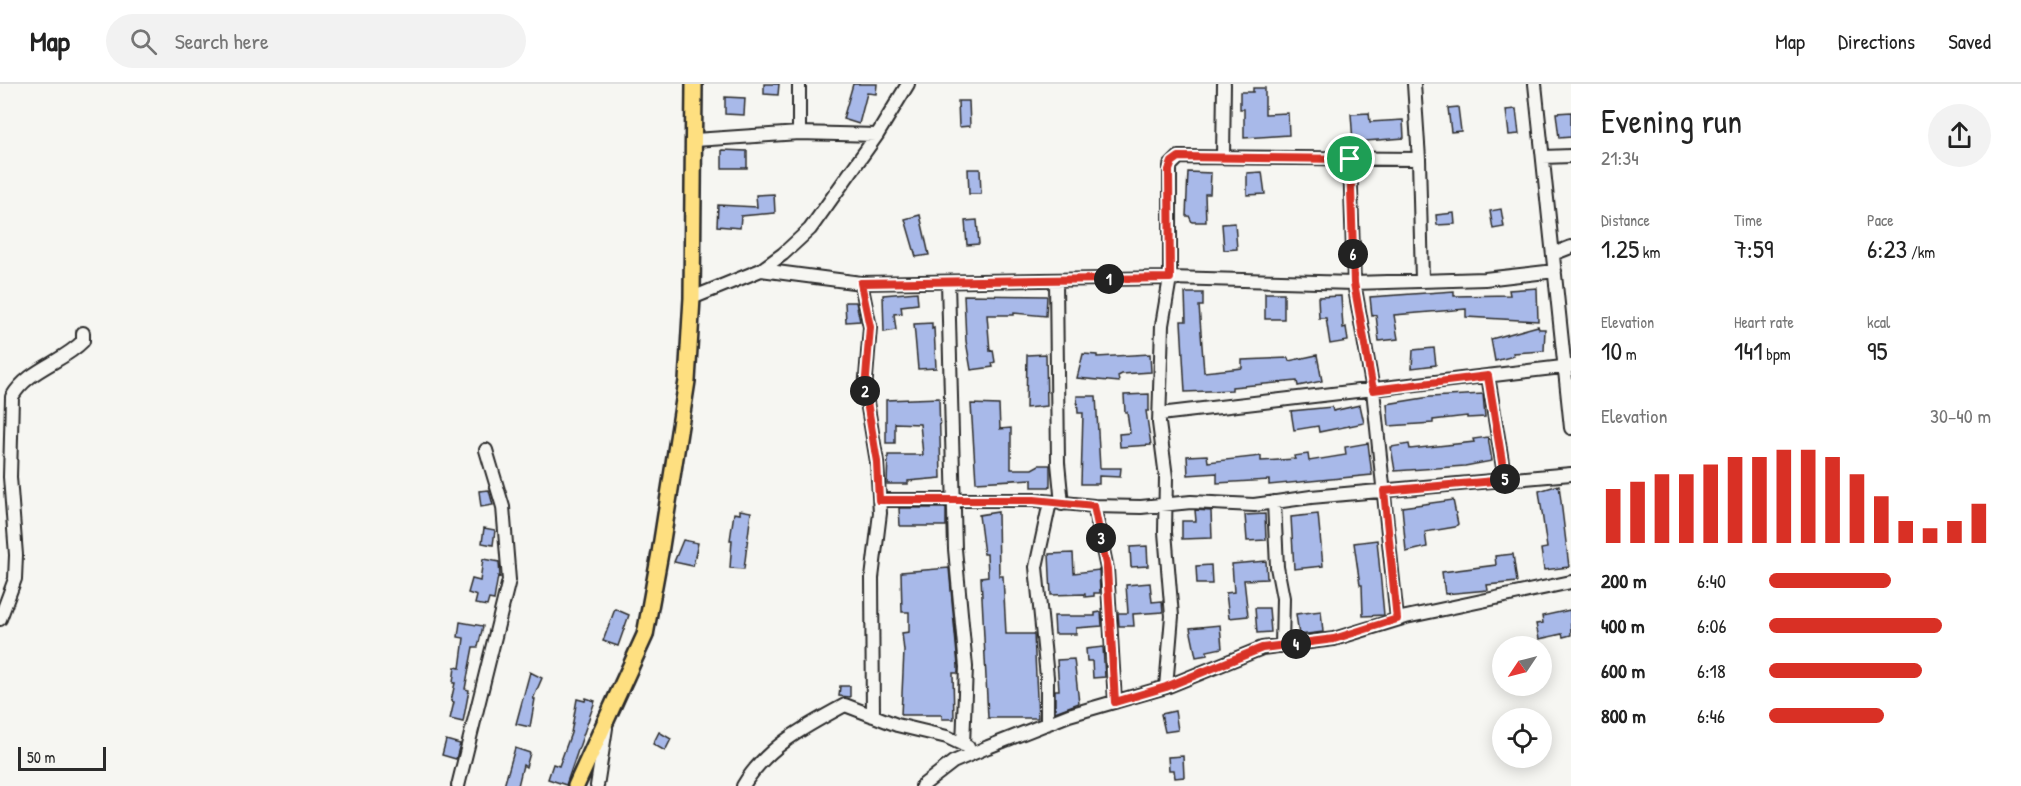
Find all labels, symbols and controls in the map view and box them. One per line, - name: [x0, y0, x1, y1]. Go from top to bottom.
- search box: [106, 14, 526, 68]
- text: Map: [30, 22, 70, 60]
- icon: search: [127, 25, 160, 58]
- text: Search here: [175, 26, 269, 56]
- text: Map: [1775, 27, 1805, 56]
- text: Directions: [1838, 27, 1915, 56]
- text: Saved: [1948, 27, 1991, 56]
- text: Evening run: [1601, 99, 1742, 143]
- button: share: [1928, 104, 1991, 167]
- pin: [1324, 133, 1375, 184]
- icon: arrive: [1333, 142, 1366, 175]
- text: 21:34: [1601, 144, 1639, 171]
- text: Distance: [1601, 209, 1650, 231]
- text: Time: [1734, 209, 1762, 231]
- text: Pace: [1867, 209, 1894, 231]
- text: 1.25: [1601, 231, 1639, 266]
- text: 7:59: [1734, 231, 1773, 266]
- text: 6:23: [1867, 231, 1907, 266]
- pin: 6: [1338, 239, 1368, 269]
- text: km: [1639, 241, 1660, 263]
- text: /km: [1907, 241, 1935, 263]
- text: 6: [1350, 243, 1356, 265]
- pin: 1: [1094, 264, 1124, 294]
- text: 1: [1106, 268, 1112, 290]
- text: Elevation: [1601, 311, 1654, 333]
- text: Heart rate: [1734, 311, 1794, 333]
- text: kcal: [1867, 311, 1890, 333]
- text: 10: [1601, 333, 1622, 368]
- text: 141: [1734, 333, 1763, 368]
- text: 95: [1867, 333, 1888, 368]
- text: m: [1622, 343, 1637, 365]
- text: bpm: [1763, 343, 1791, 365]
- pin: 2: [850, 376, 880, 406]
- text: 2: [861, 380, 869, 402]
- text: Elevation: [1601, 402, 1667, 429]
- text: 30–40 m: [1930, 402, 1991, 429]
- pin: 5: [1490, 464, 1520, 494]
- text: 5: [1502, 468, 1508, 490]
- pin: 3: [1086, 523, 1116, 553]
- text: 3: [1097, 527, 1105, 549]
- text: 200 m: [1601, 567, 1646, 594]
- text: 6:40: [1697, 567, 1726, 594]
- text: 400 m: [1601, 612, 1645, 639]
- text: 6:06: [1697, 612, 1727, 639]
- pin: 4: [1281, 629, 1311, 659]
- text: 4: [1293, 633, 1299, 655]
- north arrow: [1492, 636, 1552, 696]
- map controls: [1492, 636, 1552, 768]
- text: 600 m: [1601, 657, 1645, 684]
- text: 6:18: [1697, 657, 1726, 684]
- text: 800 m: [1601, 702, 1646, 729]
- text: 6:46: [1697, 702, 1725, 729]
- button: locate: [1492, 708, 1552, 768]
- scale bar: [18, 744, 106, 772]
- text: 50 m: [27, 746, 56, 768]

